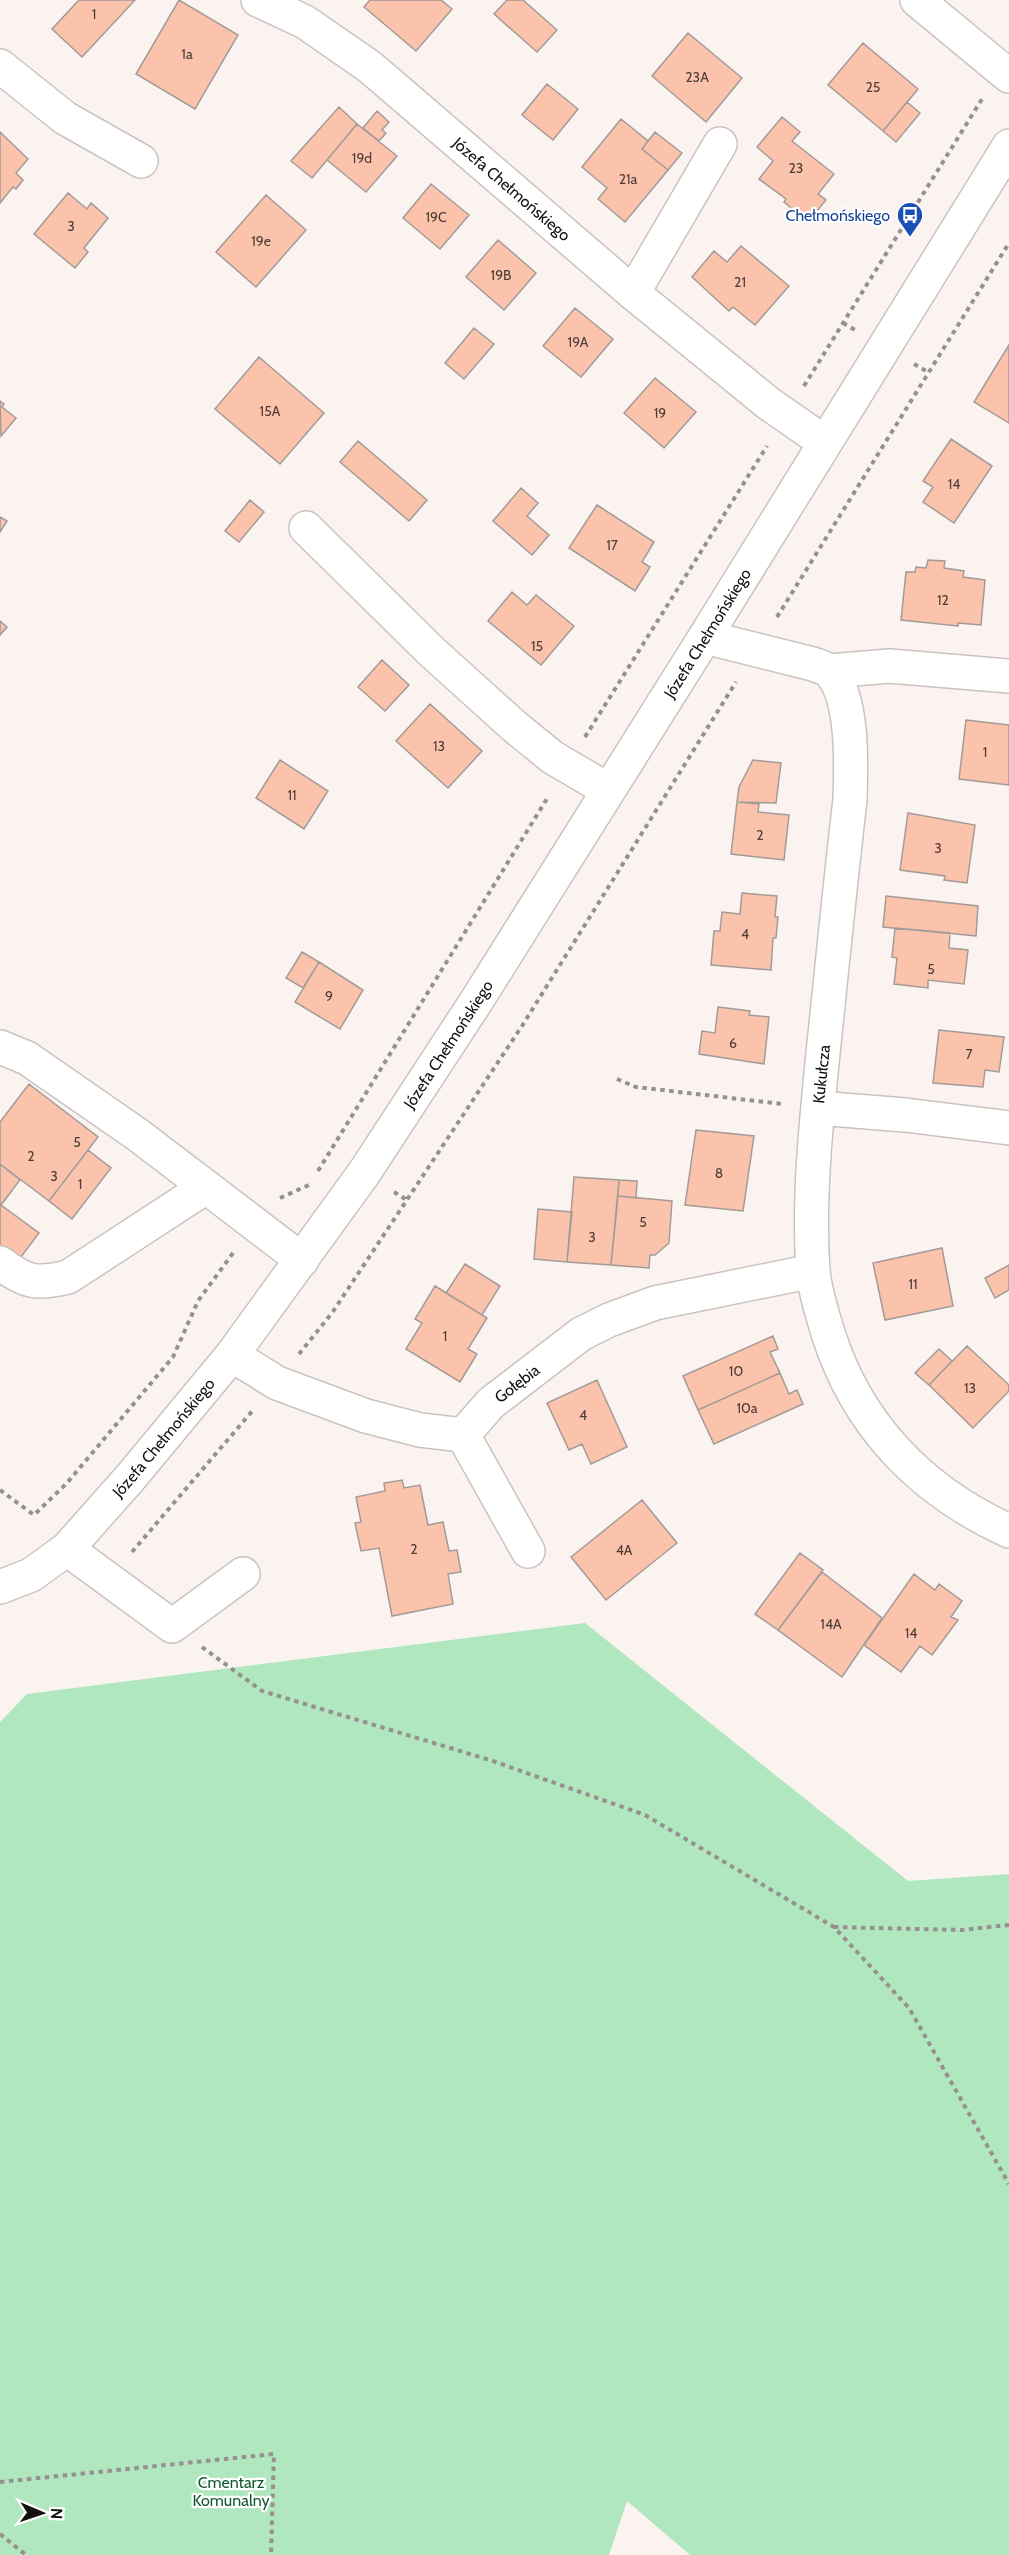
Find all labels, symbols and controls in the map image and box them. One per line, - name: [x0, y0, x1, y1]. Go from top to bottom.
- house number: 1: [92, 5, 96, 23]
- house number: 1a: [181, 45, 193, 63]
- house number: 23A: [685, 68, 709, 86]
- house number: 25: [866, 78, 880, 96]
- street label: Józefa Chełmońskiego: [448, 133, 574, 245]
- house number: 19d: [352, 149, 372, 167]
- house number: 23: [789, 159, 803, 177]
- house number: 21a: [619, 170, 638, 188]
- bus stop icon: Chełmońskiego: [895, 200, 925, 238]
- place label: Chełmońskiego: [786, 206, 890, 225]
- house number: 19C: [425, 208, 447, 226]
- house number: 3: [67, 217, 75, 235]
- house number: 19e: [251, 232, 271, 250]
- house number: 19B: [491, 266, 511, 284]
- house number: 21: [734, 273, 746, 291]
- house number: 19A: [568, 333, 589, 351]
- house number: 15A: [260, 402, 281, 420]
- house number: 19: [654, 404, 666, 422]
- house number: 14: [948, 475, 960, 493]
- house number: 17: [606, 536, 618, 554]
- street label: Józefa Chełmońskiego: [660, 565, 755, 702]
- house number: 12: [937, 591, 949, 609]
- house number: 15: [531, 637, 543, 655]
- house number: 13: [433, 737, 445, 755]
- house number: 1: [983, 743, 987, 761]
- house number: 11: [287, 786, 297, 804]
- house number: 2: [756, 826, 764, 844]
- house number: 3: [934, 839, 942, 857]
- house number: 4: [741, 925, 749, 943]
- house number: 5: [927, 960, 935, 978]
- street label: Józefa Chełmońskiego: [399, 977, 497, 1113]
- house number: 9: [325, 987, 333, 1005]
- house number: 6: [729, 1034, 737, 1052]
- street label: Kukułcza: [809, 1043, 834, 1104]
- house number: 7: [965, 1045, 973, 1063]
- house number: 5: [73, 1133, 81, 1151]
- house number: 2: [27, 1147, 35, 1165]
- house number: 8: [715, 1164, 723, 1182]
- house number: 3: [50, 1167, 58, 1185]
- house number: 1: [78, 1175, 82, 1193]
- house number: 5: [639, 1213, 647, 1231]
- house number: 3: [588, 1228, 596, 1246]
- house number: 11: [908, 1275, 918, 1293]
- house number: 1: [443, 1327, 447, 1345]
- street label: Gołębia: [491, 1360, 544, 1407]
- house number: 10: [729, 1362, 743, 1380]
- street label: Józefa Chełmońskiego: [108, 1374, 219, 1502]
- house number: 13: [964, 1379, 976, 1397]
- house number: 10a: [736, 1399, 758, 1417]
- house number: 4: [579, 1406, 587, 1424]
- house number: 2: [410, 1540, 418, 1558]
- house number: 4A: [616, 1541, 633, 1559]
- house number: 14A: [820, 1615, 842, 1633]
- house number: 14: [905, 1624, 917, 1642]
- park label: Cmentarz Komunalny: [193, 2473, 269, 2510]
- north arrow: [12, 2483, 72, 2543]
- text: N: [47, 2508, 66, 2519]

